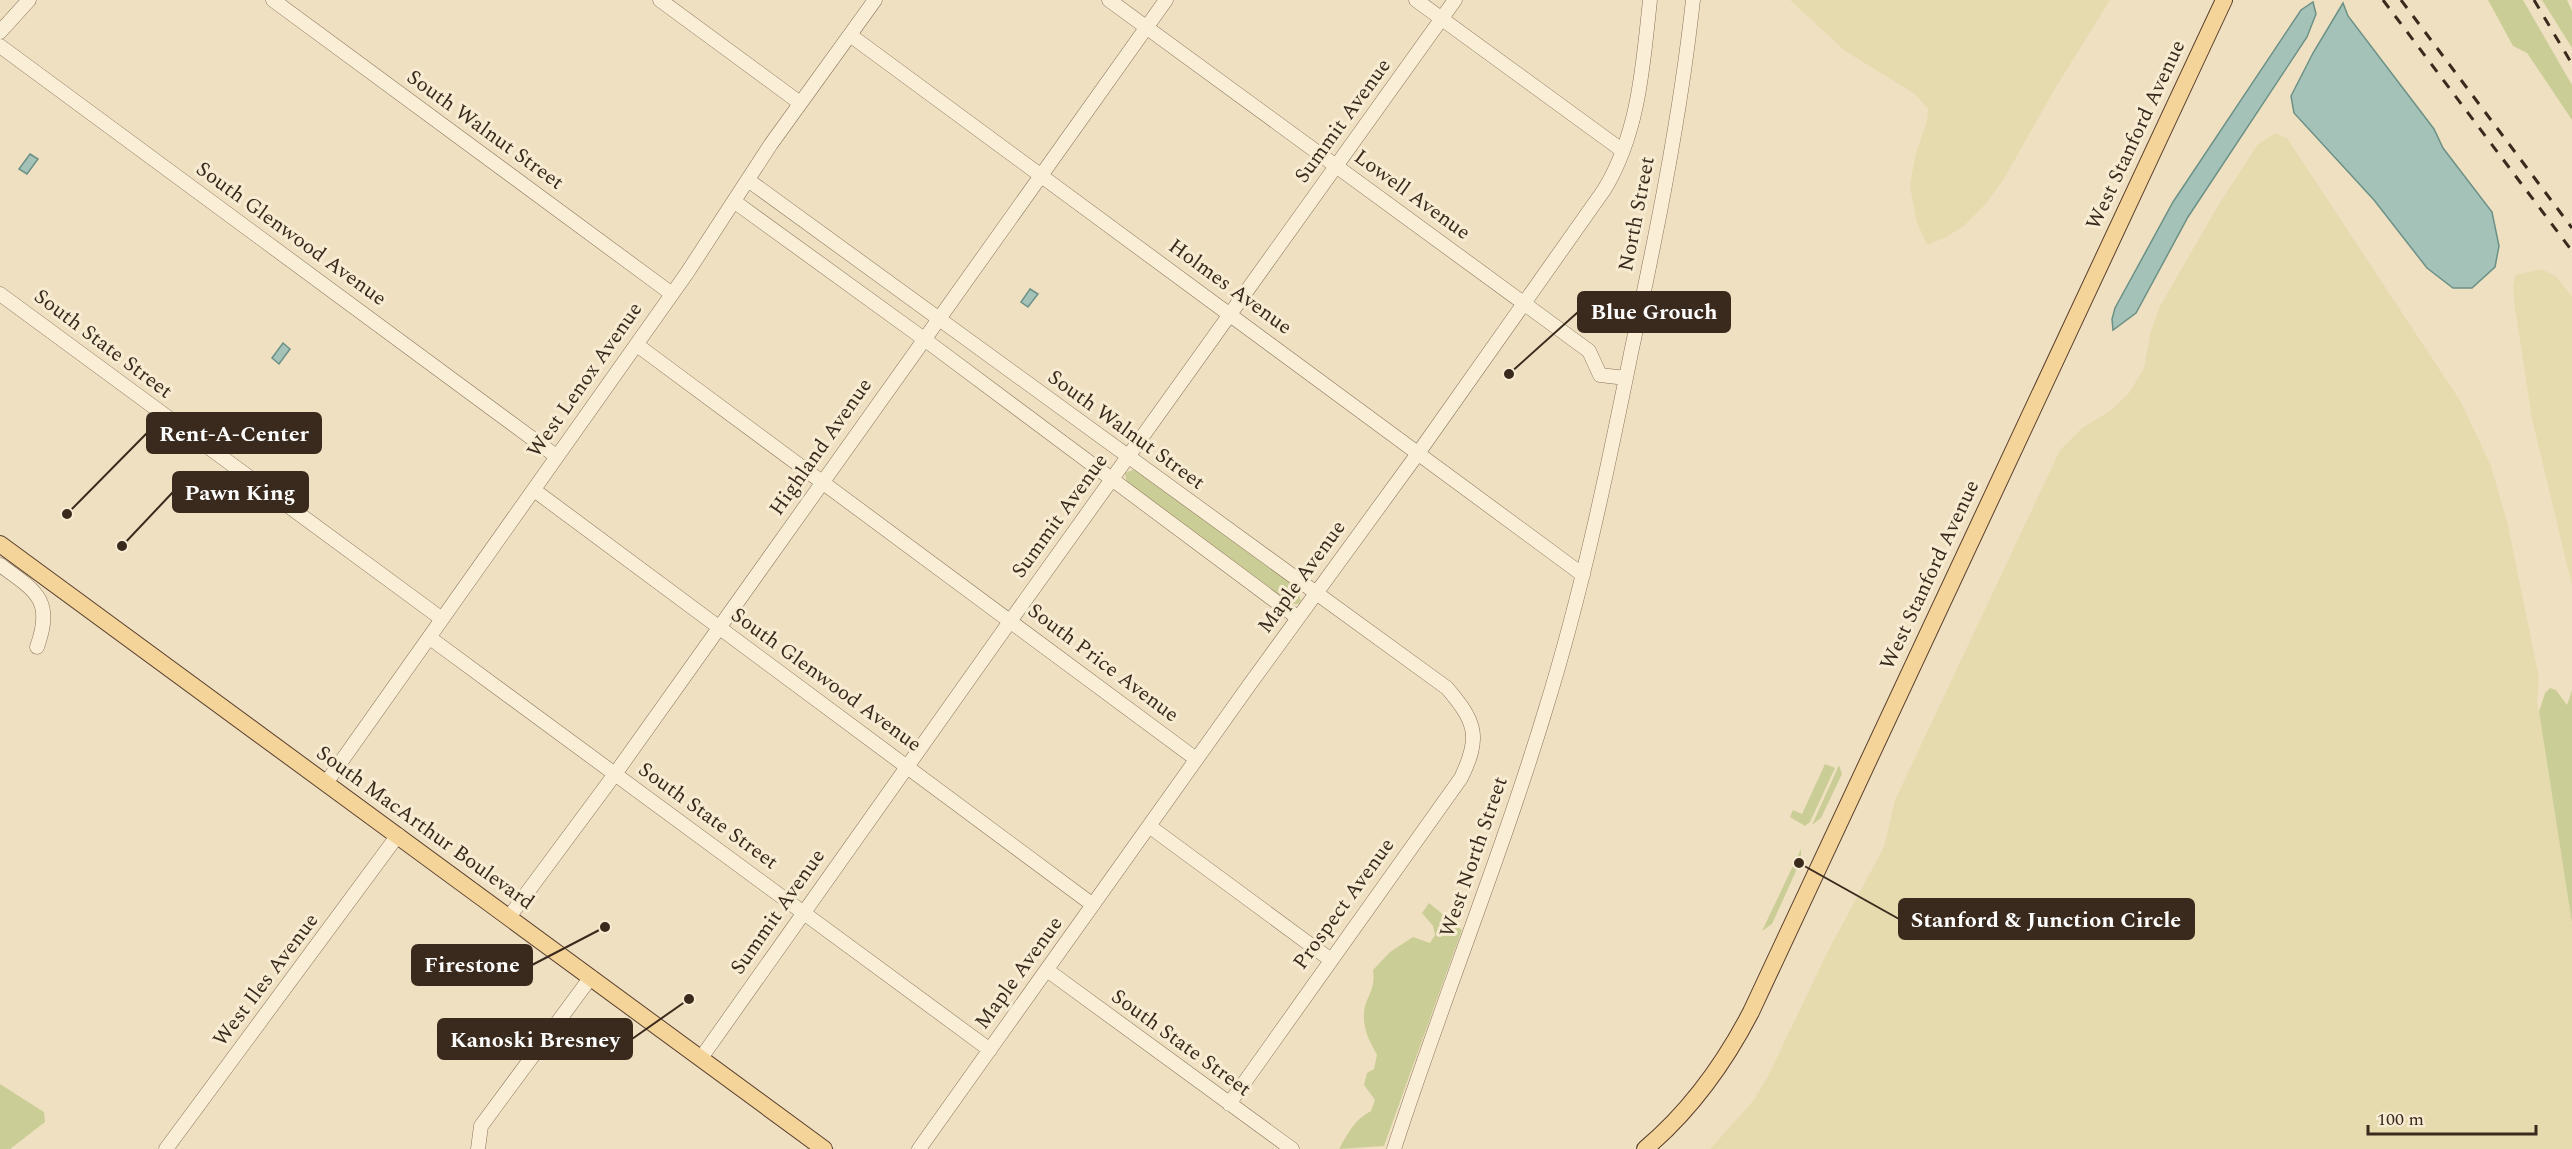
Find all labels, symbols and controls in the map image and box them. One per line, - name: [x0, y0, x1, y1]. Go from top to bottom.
- street label: West Stanford Avenue: [2078, 35, 2194, 235]
- street label: Summit Avenue: [1287, 52, 1399, 190]
- street label: South Walnut Street: [400, 62, 570, 198]
- street label: Lowell Avenue: [1347, 142, 1477, 248]
- street label: South Glenwood Avenue: [189, 154, 393, 314]
- street label: North Street: [1610, 154, 1664, 274]
- street label: Holmes Avenue: [1161, 231, 1299, 343]
- street label: South State Street: [27, 281, 179, 407]
- callout: Blue Grouch: [1578, 292, 1730, 332]
- street label: West Lenox Avenue: [519, 296, 651, 464]
- text: Blue Grouch: [1590, 296, 1718, 329]
- street label: South Walnut Street: [1041, 362, 1211, 498]
- street label: Highland Avenue: [761, 371, 881, 523]
- callout: Rent-A-Center: [147, 413, 321, 453]
- text: Rent-A-Center: [159, 418, 310, 451]
- street label: Summit Avenue: [1004, 447, 1116, 585]
- callout: Pawn King: [173, 472, 308, 512]
- street label: West Stanford Avenue: [1872, 475, 1988, 675]
- text: Pawn King: [185, 477, 295, 510]
- street label: Maple Avenue: [1250, 514, 1354, 640]
- street label: South Price Avenue: [1020, 595, 1186, 731]
- street label: South Glenwood Avenue: [724, 600, 928, 760]
- street label: South MacArthur Boulevard: [309, 738, 541, 918]
- street label: South State Street: [631, 754, 785, 878]
- street label: West North Street: [1431, 772, 1517, 942]
- street label: Prospect Avenue: [1285, 831, 1403, 977]
- street label: Summit Avenue: [723, 842, 833, 982]
- callout: Stanford & Junction Circle: [1899, 899, 2194, 939]
- text: Stanford & Junction Circle: [1911, 904, 2181, 937]
- street label: West Iles Avenue: [205, 906, 327, 1054]
- street label: Maple Avenue: [967, 910, 1071, 1036]
- callout: Firestone: [412, 945, 532, 985]
- text: Firestone: [424, 949, 520, 982]
- street label: South State Street: [1104, 981, 1258, 1105]
- callout: Kanoski Bresney: [438, 1019, 632, 1059]
- text: Kanoski Bresney: [450, 1024, 621, 1057]
- scale bar: [2368, 1098, 2536, 1136]
- text: 100 m: [2377, 1106, 2424, 1133]

